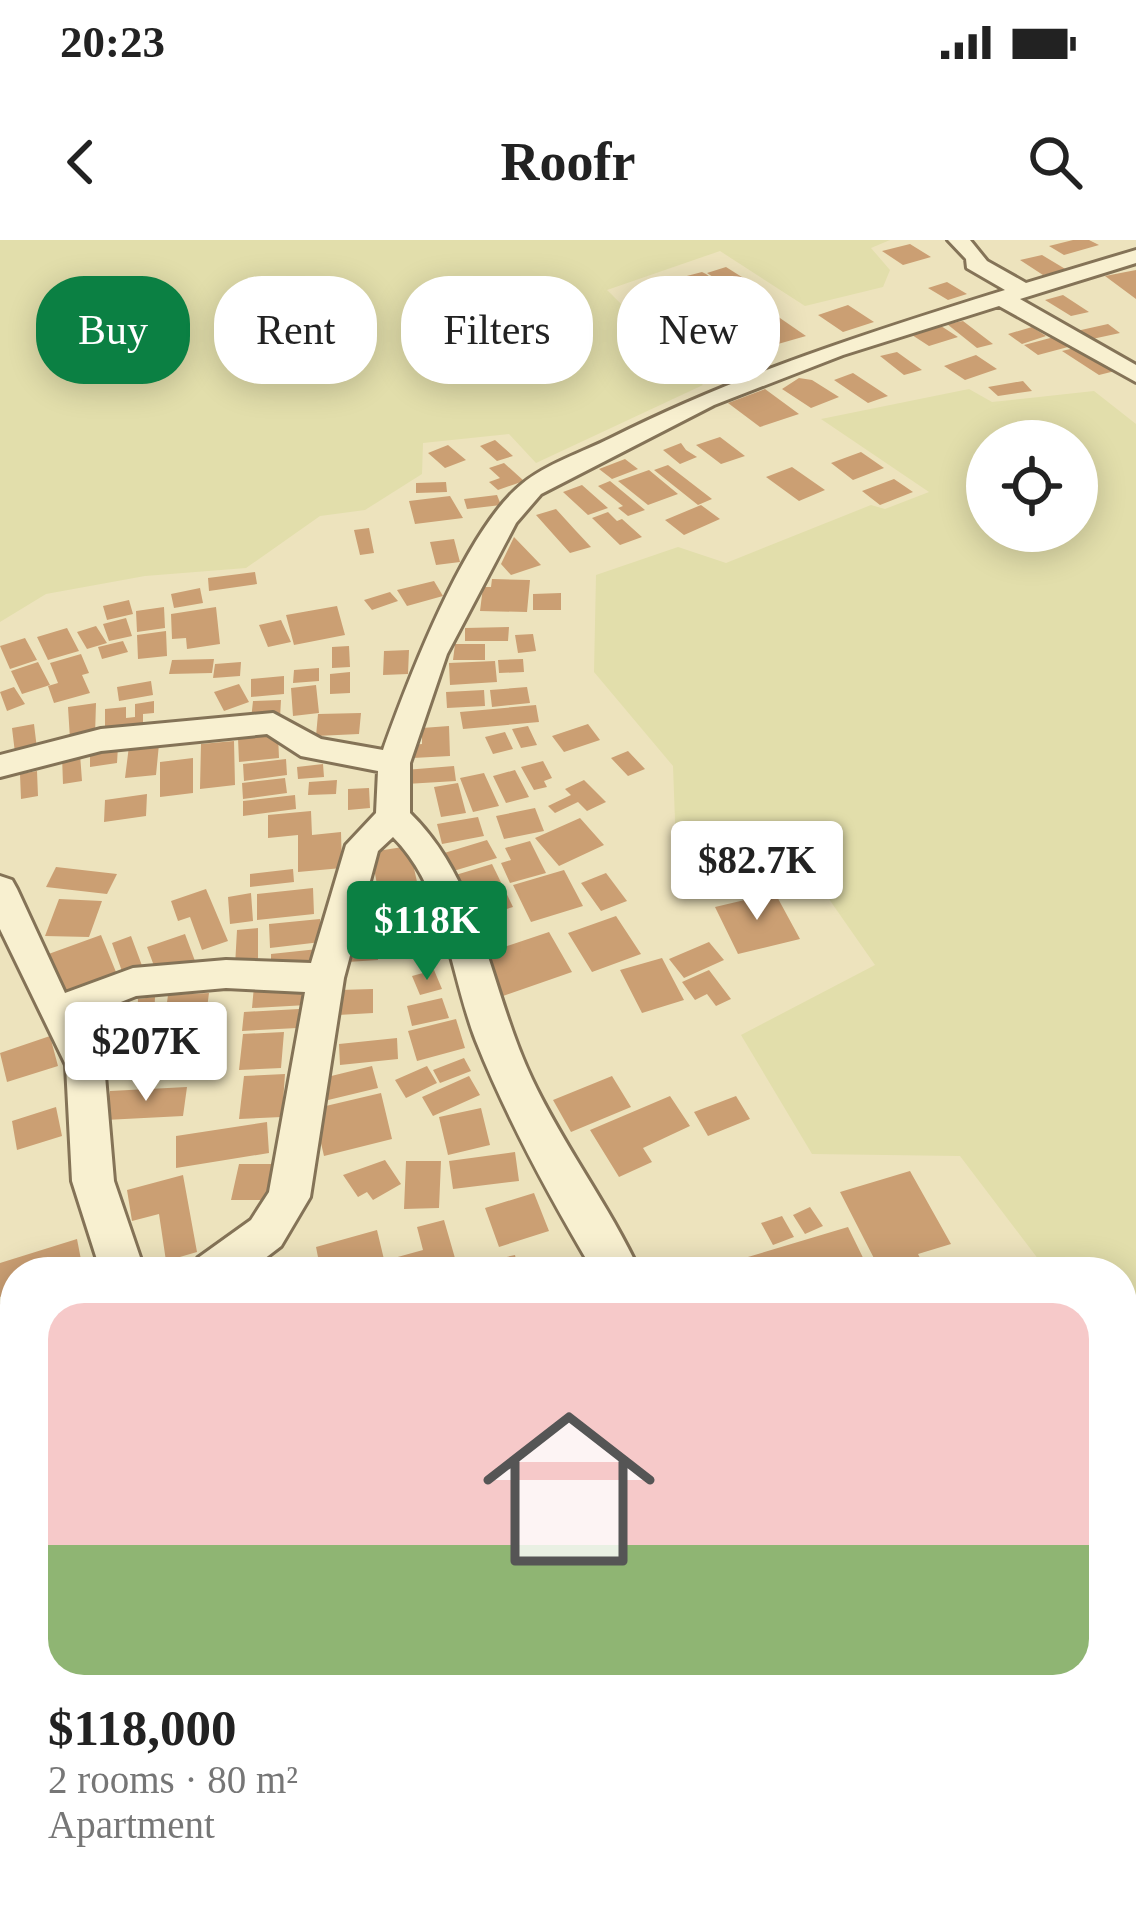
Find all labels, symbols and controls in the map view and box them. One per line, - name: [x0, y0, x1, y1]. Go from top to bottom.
- text: 20:23: [60, 17, 165, 67]
- icon: back: [48, 129, 114, 195]
- icon: search: [1022, 129, 1088, 195]
- text: Roofr: [501, 132, 635, 192]
- chip: Buy: [36, 276, 190, 384]
- chip: Rent: [214, 276, 377, 384]
- chip: Filters: [401, 276, 593, 384]
- chip: New: [617, 276, 780, 384]
- map controls: [966, 420, 1098, 552]
- button: locate: [966, 420, 1098, 552]
- pin: $82.7K: [659, 821, 855, 923]
- text: $82.7K: [698, 838, 816, 881]
- pin: $118K: [343, 881, 511, 983]
- text: $118K: [374, 898, 480, 941]
- pin: $207K: [62, 1002, 230, 1104]
- text: $207K: [92, 1019, 200, 1062]
- icon: home: [461, 1381, 677, 1597]
- text: $118,000: [48, 1700, 236, 1756]
- text: 2 rooms · 80 m²: [48, 1758, 298, 1801]
- text: Apartment: [48, 1803, 215, 1846]

